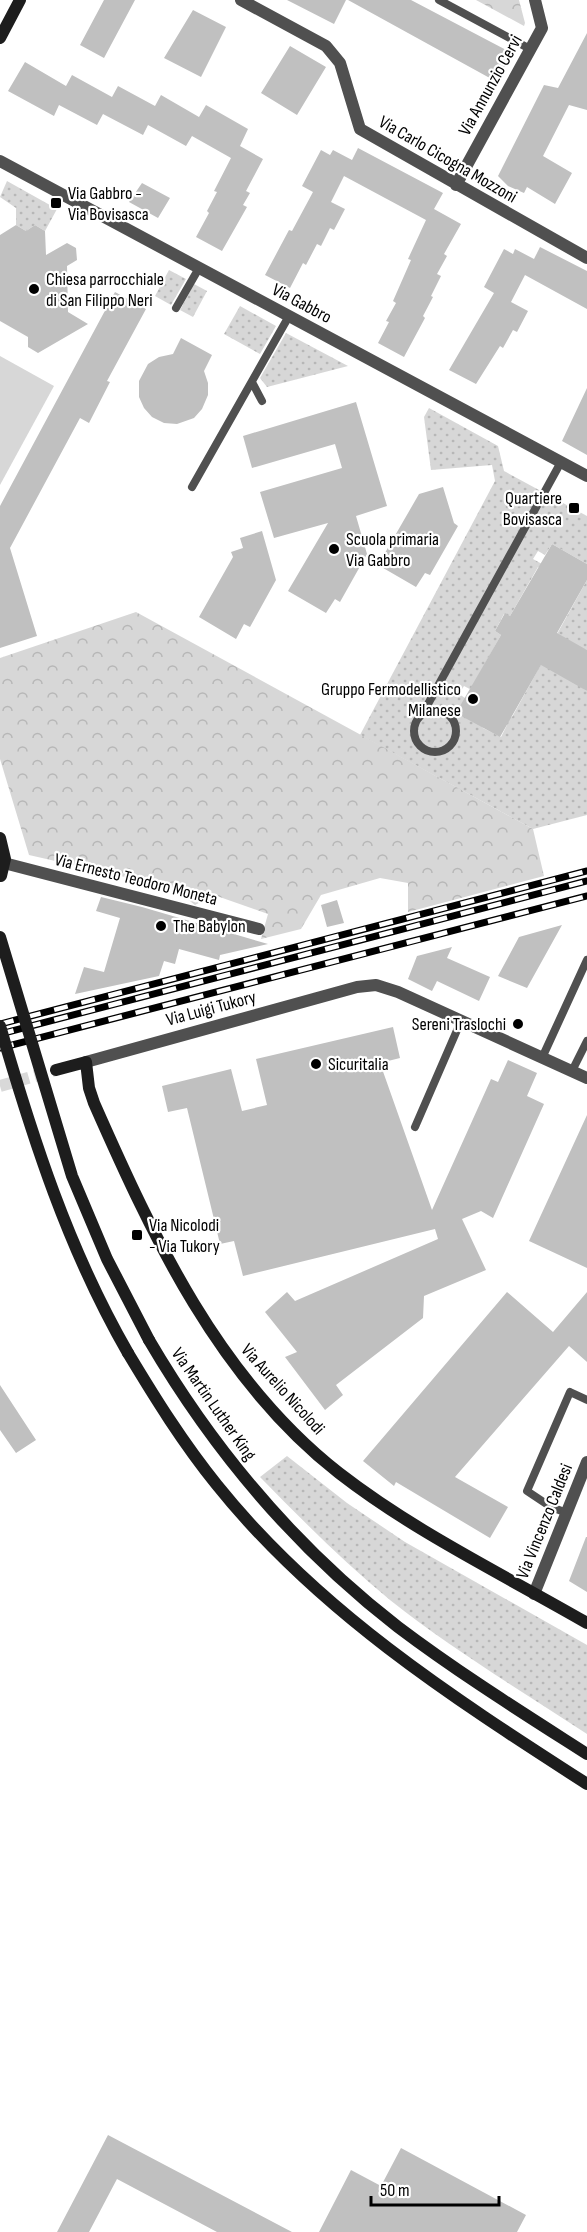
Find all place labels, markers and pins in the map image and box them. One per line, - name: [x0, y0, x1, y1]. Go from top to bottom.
- place label: Via Gabbro - Via Bovisasca: [68, 183, 149, 225]
- marker: Via Gabbro - Via Bovisasca: [49, 196, 63, 210]
- place label: Chiesa parrocchiale di San Filippo Neri: [46, 269, 164, 311]
- marker: Chiesa parrocchiale di San Filippo Neri: [27, 282, 41, 296]
- place label: Quartiere Bovisasca: [503, 488, 562, 530]
- marker: Quartiere Bovisasca: [567, 501, 581, 515]
- place label: Scuola primaria Via Gabbro: [346, 529, 439, 571]
- marker: Scuola primaria Via Gabbro: [327, 542, 341, 556]
- place label: Gruppo Fermodellistico Milanese: [321, 679, 461, 721]
- marker: Gruppo Fermodellistico Milanese: [466, 692, 480, 706]
- place label: The Babylon: [173, 916, 246, 937]
- marker: The Babylon: [154, 919, 168, 933]
- place label: Sereni Traslochi: [412, 1014, 506, 1035]
- marker: Sereni Traslochi: [511, 1017, 525, 1031]
- place label: Sicuritalia: [328, 1054, 389, 1075]
- marker: Sicuritalia: [309, 1057, 323, 1071]
- place label: Via Nicolodi - Via Tukory: [149, 1215, 220, 1257]
- marker: Via Nicolodi - Via Tukory: [130, 1228, 144, 1242]

